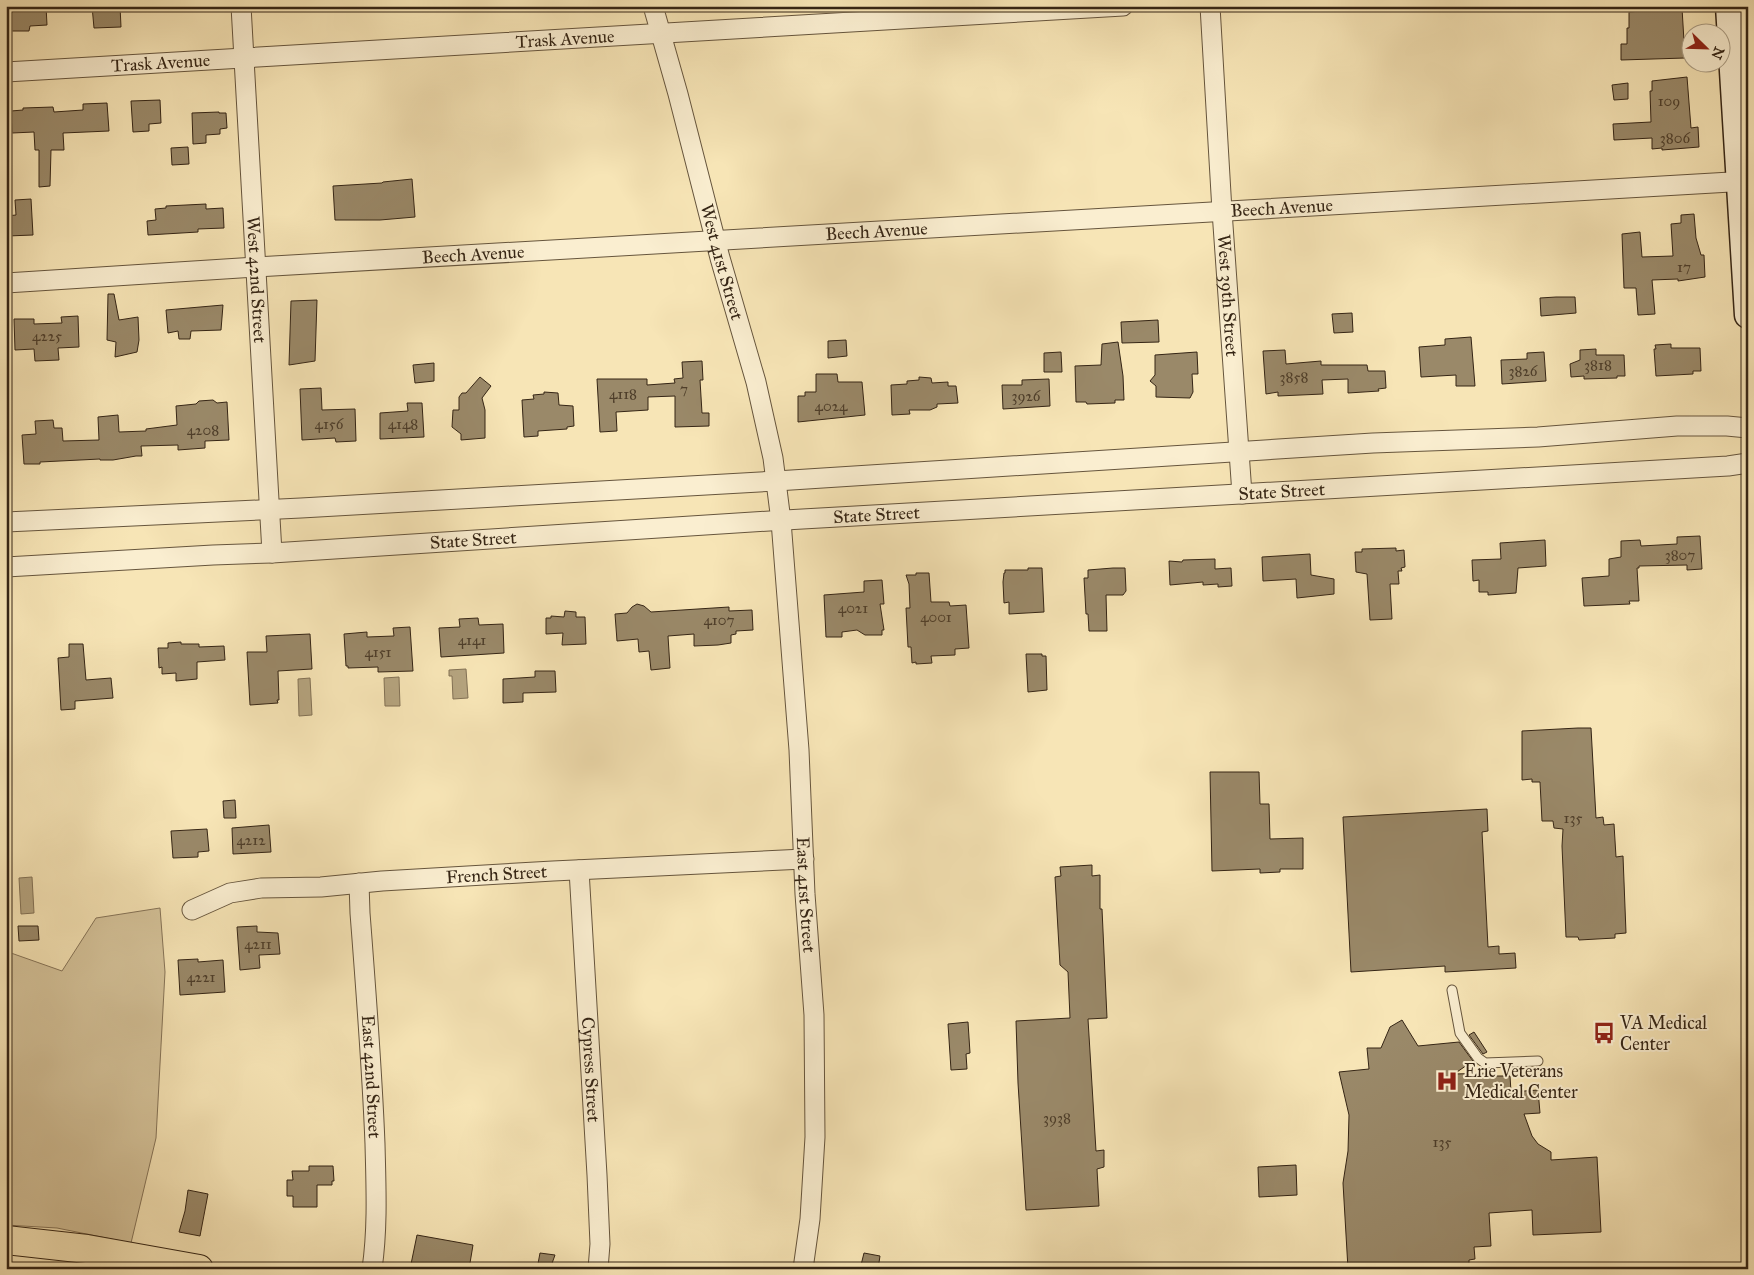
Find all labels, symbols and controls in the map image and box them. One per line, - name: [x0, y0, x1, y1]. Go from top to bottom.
- north arrow: [1682, 22, 1732, 72]
- street label: Trask Avenue: [515, 25, 615, 53]
- text: N: [1707, 44, 1728, 62]
- street label: Trask Avenue: [111, 49, 211, 77]
- house number: 109: [1658, 92, 1680, 110]
- house number: 3806: [1660, 129, 1692, 147]
- street label: Beech Avenue: [1230, 194, 1334, 222]
- street label: West 41st Street: [696, 201, 749, 323]
- street label: West 42nd Street: [242, 216, 271, 344]
- street label: Beech Avenue: [825, 217, 928, 245]
- street label: West 39th Street: [1213, 234, 1243, 358]
- street label: Beech Avenue: [421, 241, 525, 268]
- house number: 17: [1677, 258, 1691, 276]
- house number: 4225: [32, 327, 62, 345]
- house number: 3818: [1584, 356, 1612, 374]
- house number: 3826: [1508, 362, 1539, 380]
- house number: 3858: [1280, 368, 1308, 386]
- house number: 7: [680, 380, 688, 398]
- house number: 4118: [609, 385, 637, 403]
- house number: 3926: [1011, 387, 1042, 405]
- house number: 4024: [815, 397, 848, 415]
- house number: 4156: [315, 415, 345, 433]
- house number: 4148: [388, 415, 418, 433]
- house number: 4208: [187, 421, 219, 439]
- street label: State Street: [1238, 478, 1326, 505]
- street label: State Street: [832, 501, 921, 528]
- street label: State Street: [429, 526, 518, 554]
- house number: 3807: [1665, 546, 1695, 564]
- house number: 4021: [838, 599, 868, 617]
- house number: 4001: [920, 608, 952, 626]
- house number: 4107: [704, 611, 734, 629]
- house number: 4141: [458, 631, 486, 649]
- house number: 4151: [364, 643, 392, 661]
- house number: 135: [1564, 809, 1582, 827]
- house number: 4212: [236, 831, 266, 849]
- street label: East 41st Street: [792, 836, 820, 954]
- street label: French Street: [445, 860, 548, 888]
- house number: 4211: [244, 935, 272, 953]
- house number: 4221: [186, 968, 216, 986]
- place label: VA Medical Center: [1619, 1012, 1707, 1055]
- street label: East 42nd Street: [357, 1014, 386, 1139]
- street label: Cypress Street: [577, 1016, 605, 1124]
- bus stop icon: VA Medical Center: [1591, 1020, 1617, 1046]
- place label: Erie Veterans Medical Center: [1464, 1060, 1578, 1103]
- hospital icon: Erie Veterans Medical Center: [1434, 1068, 1460, 1094]
- house number: 3938: [1043, 1109, 1071, 1127]
- house number: 135: [1433, 1133, 1451, 1151]

